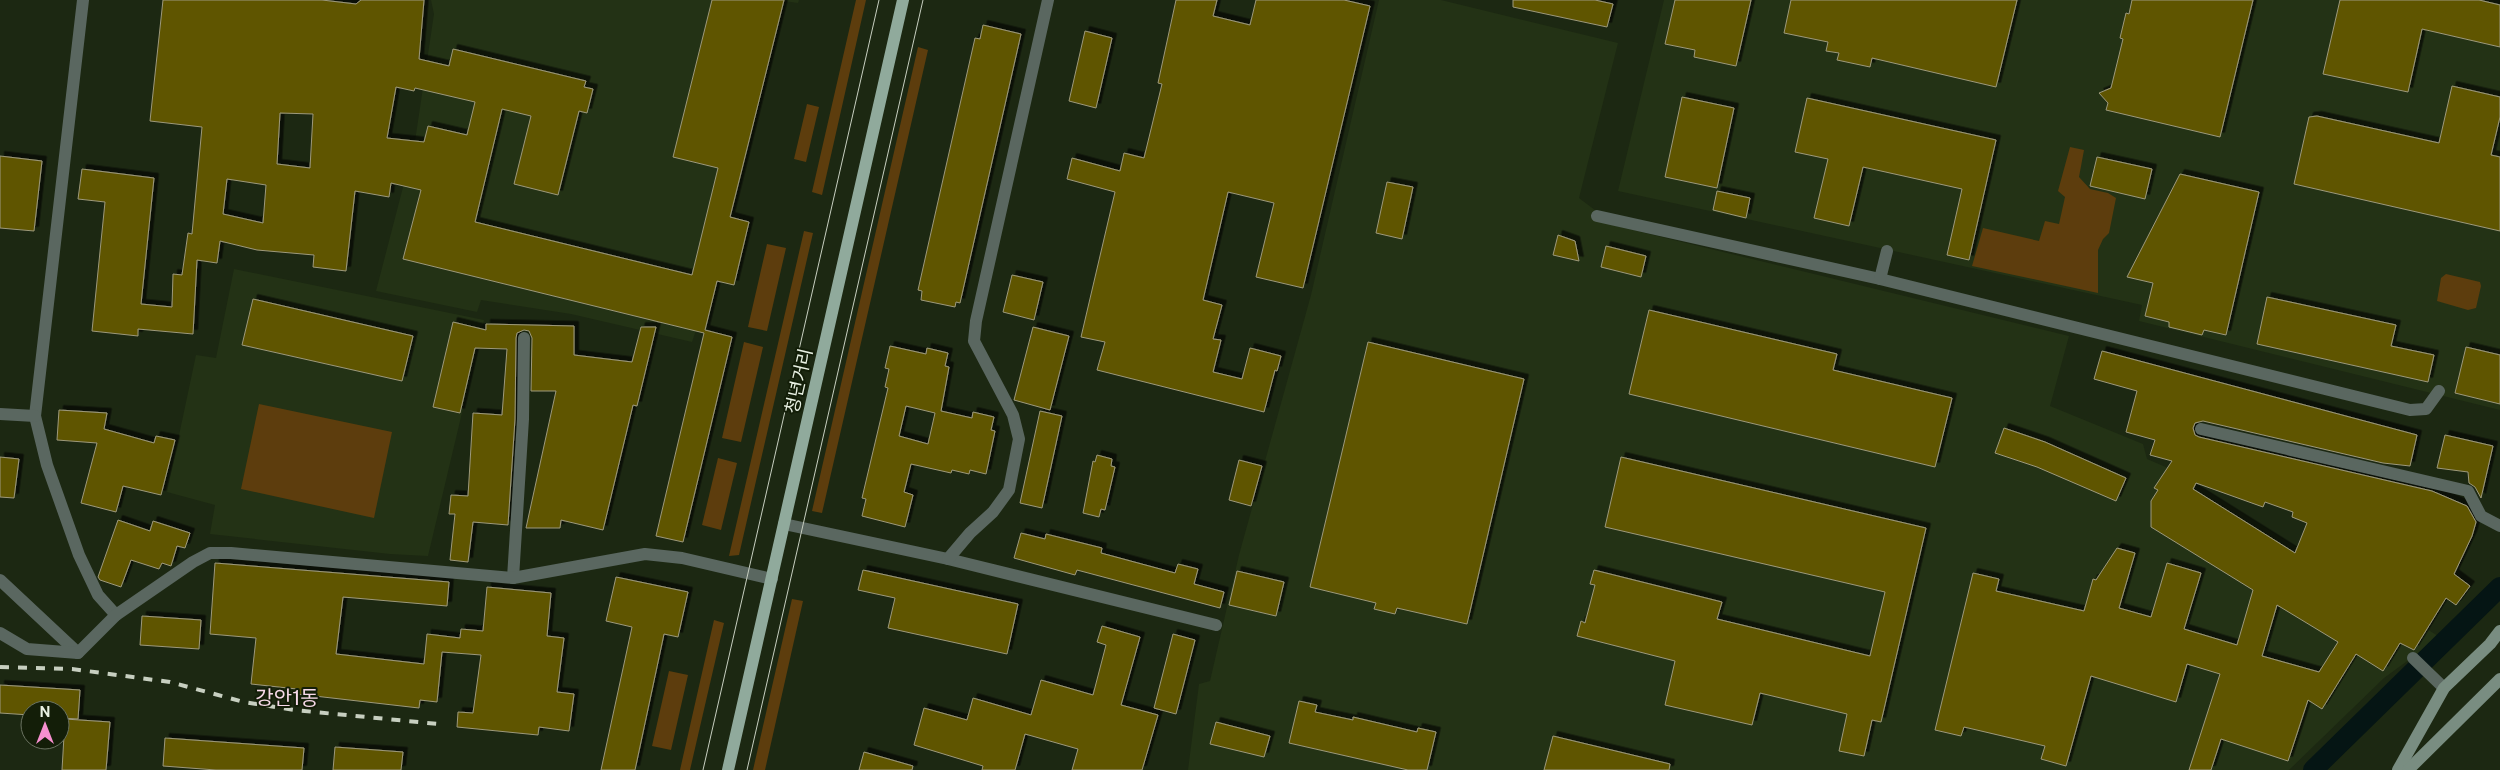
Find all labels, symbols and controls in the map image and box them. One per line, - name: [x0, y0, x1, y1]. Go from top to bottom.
- street label: 청년거리: [781, 346, 816, 416]
- district label: 강안1동: [255, 686, 319, 710]
- north arrow: [20, 700, 70, 750]
- text: N: [40, 704, 50, 720]

